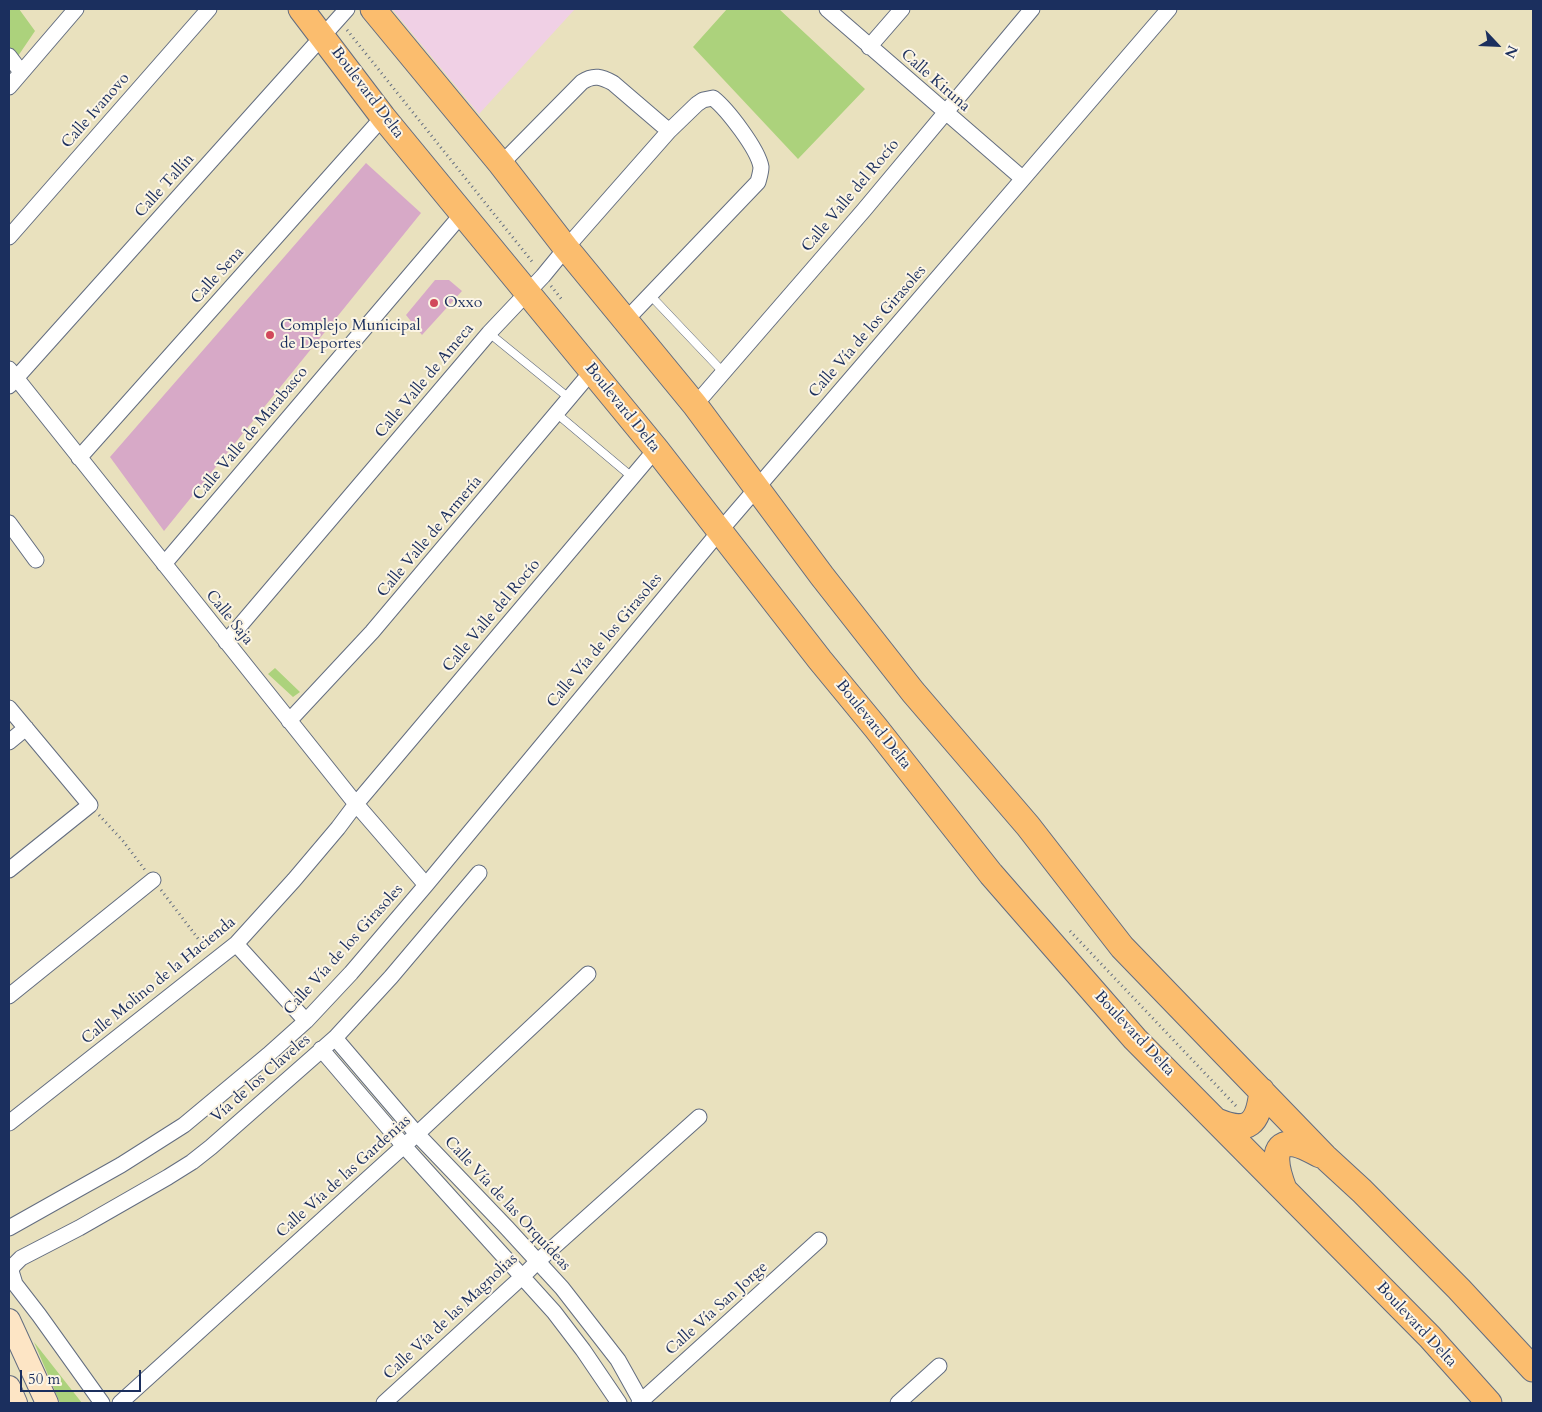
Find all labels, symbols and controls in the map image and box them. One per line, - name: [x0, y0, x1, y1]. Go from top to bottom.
- north arrow: [1472, 20, 1522, 70]
- text: N: [1500, 42, 1522, 61]
- street label: Boulevard Delta: [326, 43, 408, 143]
- street label: Calle Kiruna: [896, 46, 974, 116]
- street label: Calle Ivanovo: [58, 69, 134, 153]
- street label: Calle Valle del Rocío: [798, 136, 904, 256]
- street label: Calle Tallín: [131, 150, 199, 222]
- street label: Calle Sena: [187, 244, 249, 308]
- street label: Calle Vía de los Girasoles: [805, 262, 931, 402]
- place label: Oxxo: [444, 293, 482, 313]
- marker: Oxxo: [428, 297, 440, 309]
- place label: Complejo Municipal de Deportes: [280, 316, 420, 354]
- street label: Calle Valle de Ameca: [371, 320, 479, 442]
- marker: Complejo Municipal de Deportes: [264, 329, 276, 341]
- street label: Boulevard Delta: [580, 359, 664, 457]
- street label: Calle Valle de Marabasco: [189, 363, 313, 505]
- street label: Calle Valle de Armería: [374, 472, 486, 602]
- street label: Calle Valle del Rocío: [439, 556, 545, 676]
- street label: Calle Vía de los Girasoles: [543, 570, 667, 712]
- street label: Calle Saja: [201, 587, 257, 649]
- street label: Boulevard Delta: [831, 676, 915, 774]
- street label: Calle Vía de los Girasoles: [280, 881, 408, 1019]
- street label: Calle Molino de la Hacienda: [78, 913, 240, 1049]
- street label: Boulevard Delta: [1090, 987, 1178, 1081]
- street label: Vía de los Claveles: [207, 1031, 315, 1127]
- street label: Calle Vía de las Gardenias: [273, 1112, 415, 1242]
- street label: Calle Vía de las Orquídeas: [440, 1133, 574, 1275]
- street label: Calle Vía de las Magnolias: [380, 1250, 522, 1384]
- street label: Calle Vía San Jorge: [662, 1258, 772, 1360]
- street label: Boulevard Delta: [1372, 1278, 1460, 1372]
- scale bar: [22, 1360, 144, 1392]
- text: 50 m: [28, 1369, 60, 1389]

